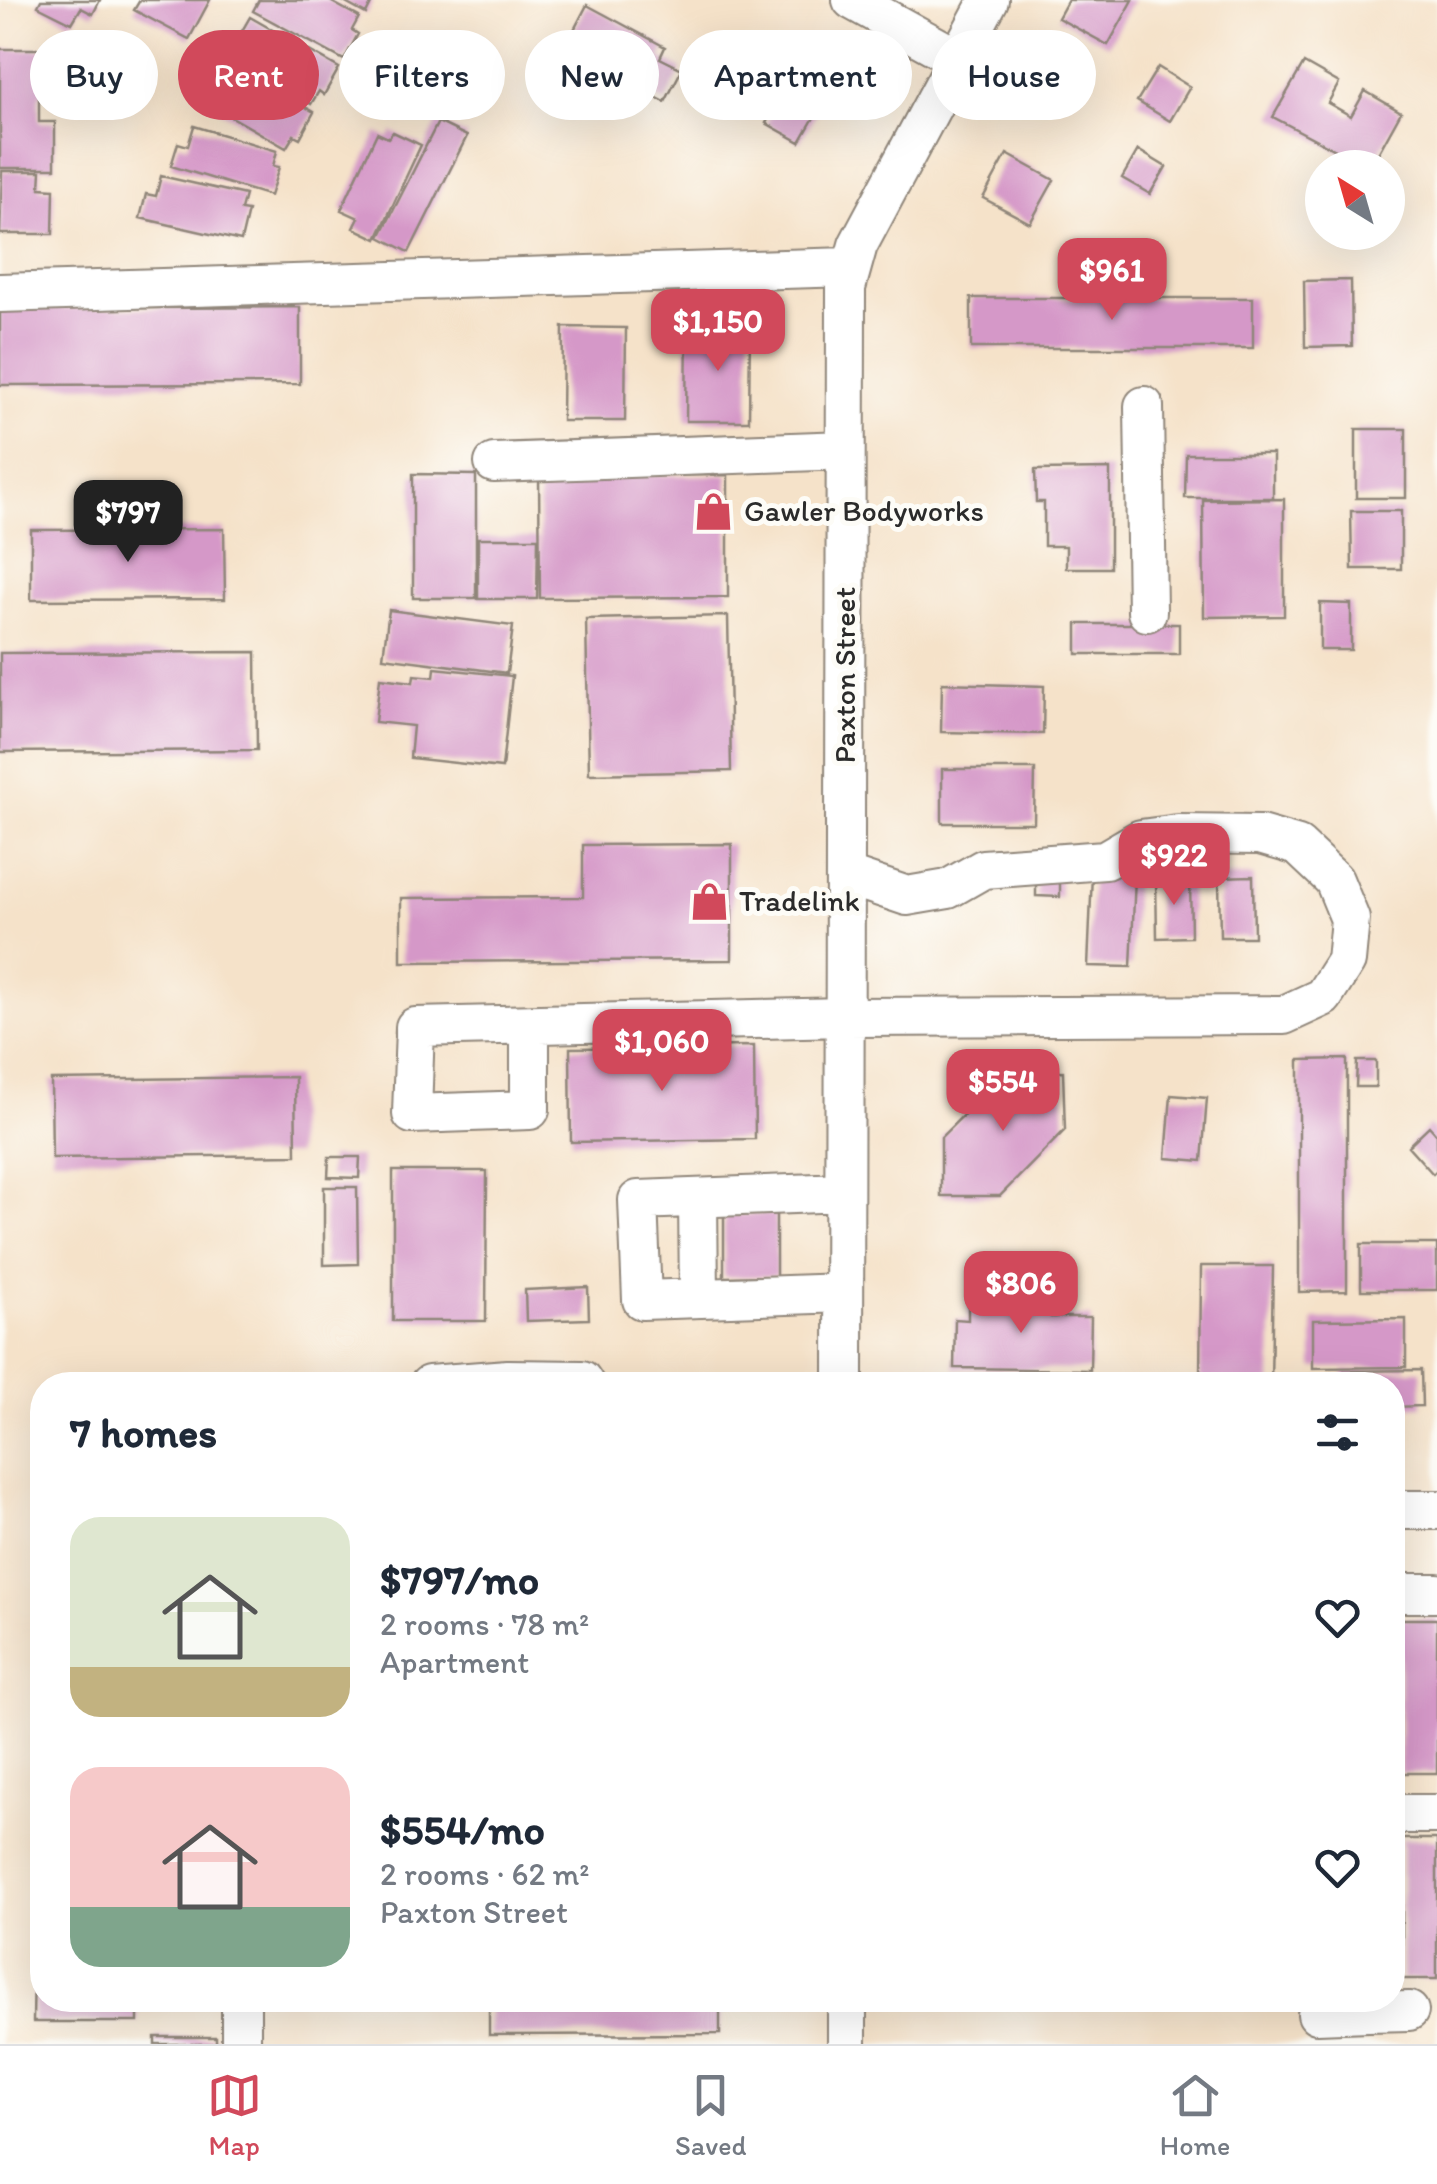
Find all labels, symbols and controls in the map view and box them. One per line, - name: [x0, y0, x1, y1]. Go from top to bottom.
- chip: Buy: [30, 30, 158, 120]
- chip: Rent: [178, 30, 319, 120]
- chip: Filters: [339, 30, 505, 120]
- chip: New: [525, 30, 659, 120]
- chip: Apartment: [679, 30, 912, 120]
- chip: House: [932, 30, 1096, 120]
- north arrow: [1305, 150, 1405, 250]
- map controls: [1305, 150, 1405, 250]
- pin: $961: [1053, 238, 1171, 323]
- text: $961: [1080, 251, 1144, 289]
- pin: $1,150: [637, 289, 799, 374]
- text: $1,150: [673, 302, 763, 340]
- pin: $797: [69, 480, 187, 565]
- shop icon: Gawler Bodyworks: [693, 490, 735, 532]
- place label: Gawler Bodyworks: [744, 492, 984, 529]
- text: $797: [96, 493, 160, 531]
- street label: Paxton Street: [826, 587, 863, 763]
- pin: $922: [1115, 823, 1233, 908]
- text: $922: [1141, 836, 1207, 874]
- shop icon: Tradelink: [688, 880, 730, 922]
- place label: Tradelink: [739, 882, 860, 919]
- pin: $1,060: [581, 1009, 743, 1094]
- text: $1,060: [614, 1022, 710, 1060]
- pin: $554: [944, 1049, 1062, 1134]
- text: $554: [968, 1062, 1038, 1100]
- pin: $806: [962, 1251, 1080, 1336]
- text: $806: [986, 1264, 1056, 1302]
- icon: filters: [1310, 1405, 1365, 1460]
- text: 7 homes: [70, 1407, 217, 1458]
- text: $797/mo: [380, 1554, 539, 1605]
- icon: home: [150, 1557, 270, 1677]
- icon: heart: [1310, 1590, 1365, 1645]
- text: 2 rooms · 78 m²: [380, 1605, 589, 1643]
- text: Apartment: [380, 1643, 529, 1681]
- text: $554/mo: [380, 1804, 545, 1855]
- icon: home: [150, 1807, 270, 1927]
- icon: heart: [1310, 1840, 1365, 1895]
- text: 2 rooms · 62 m²: [380, 1855, 589, 1893]
- text: Paxton Street: [380, 1893, 568, 1931]
- tab: Map: [207, 2068, 262, 2162]
- tab: Saved: [675, 2068, 746, 2162]
- tab: Home: [1160, 2068, 1230, 2162]

